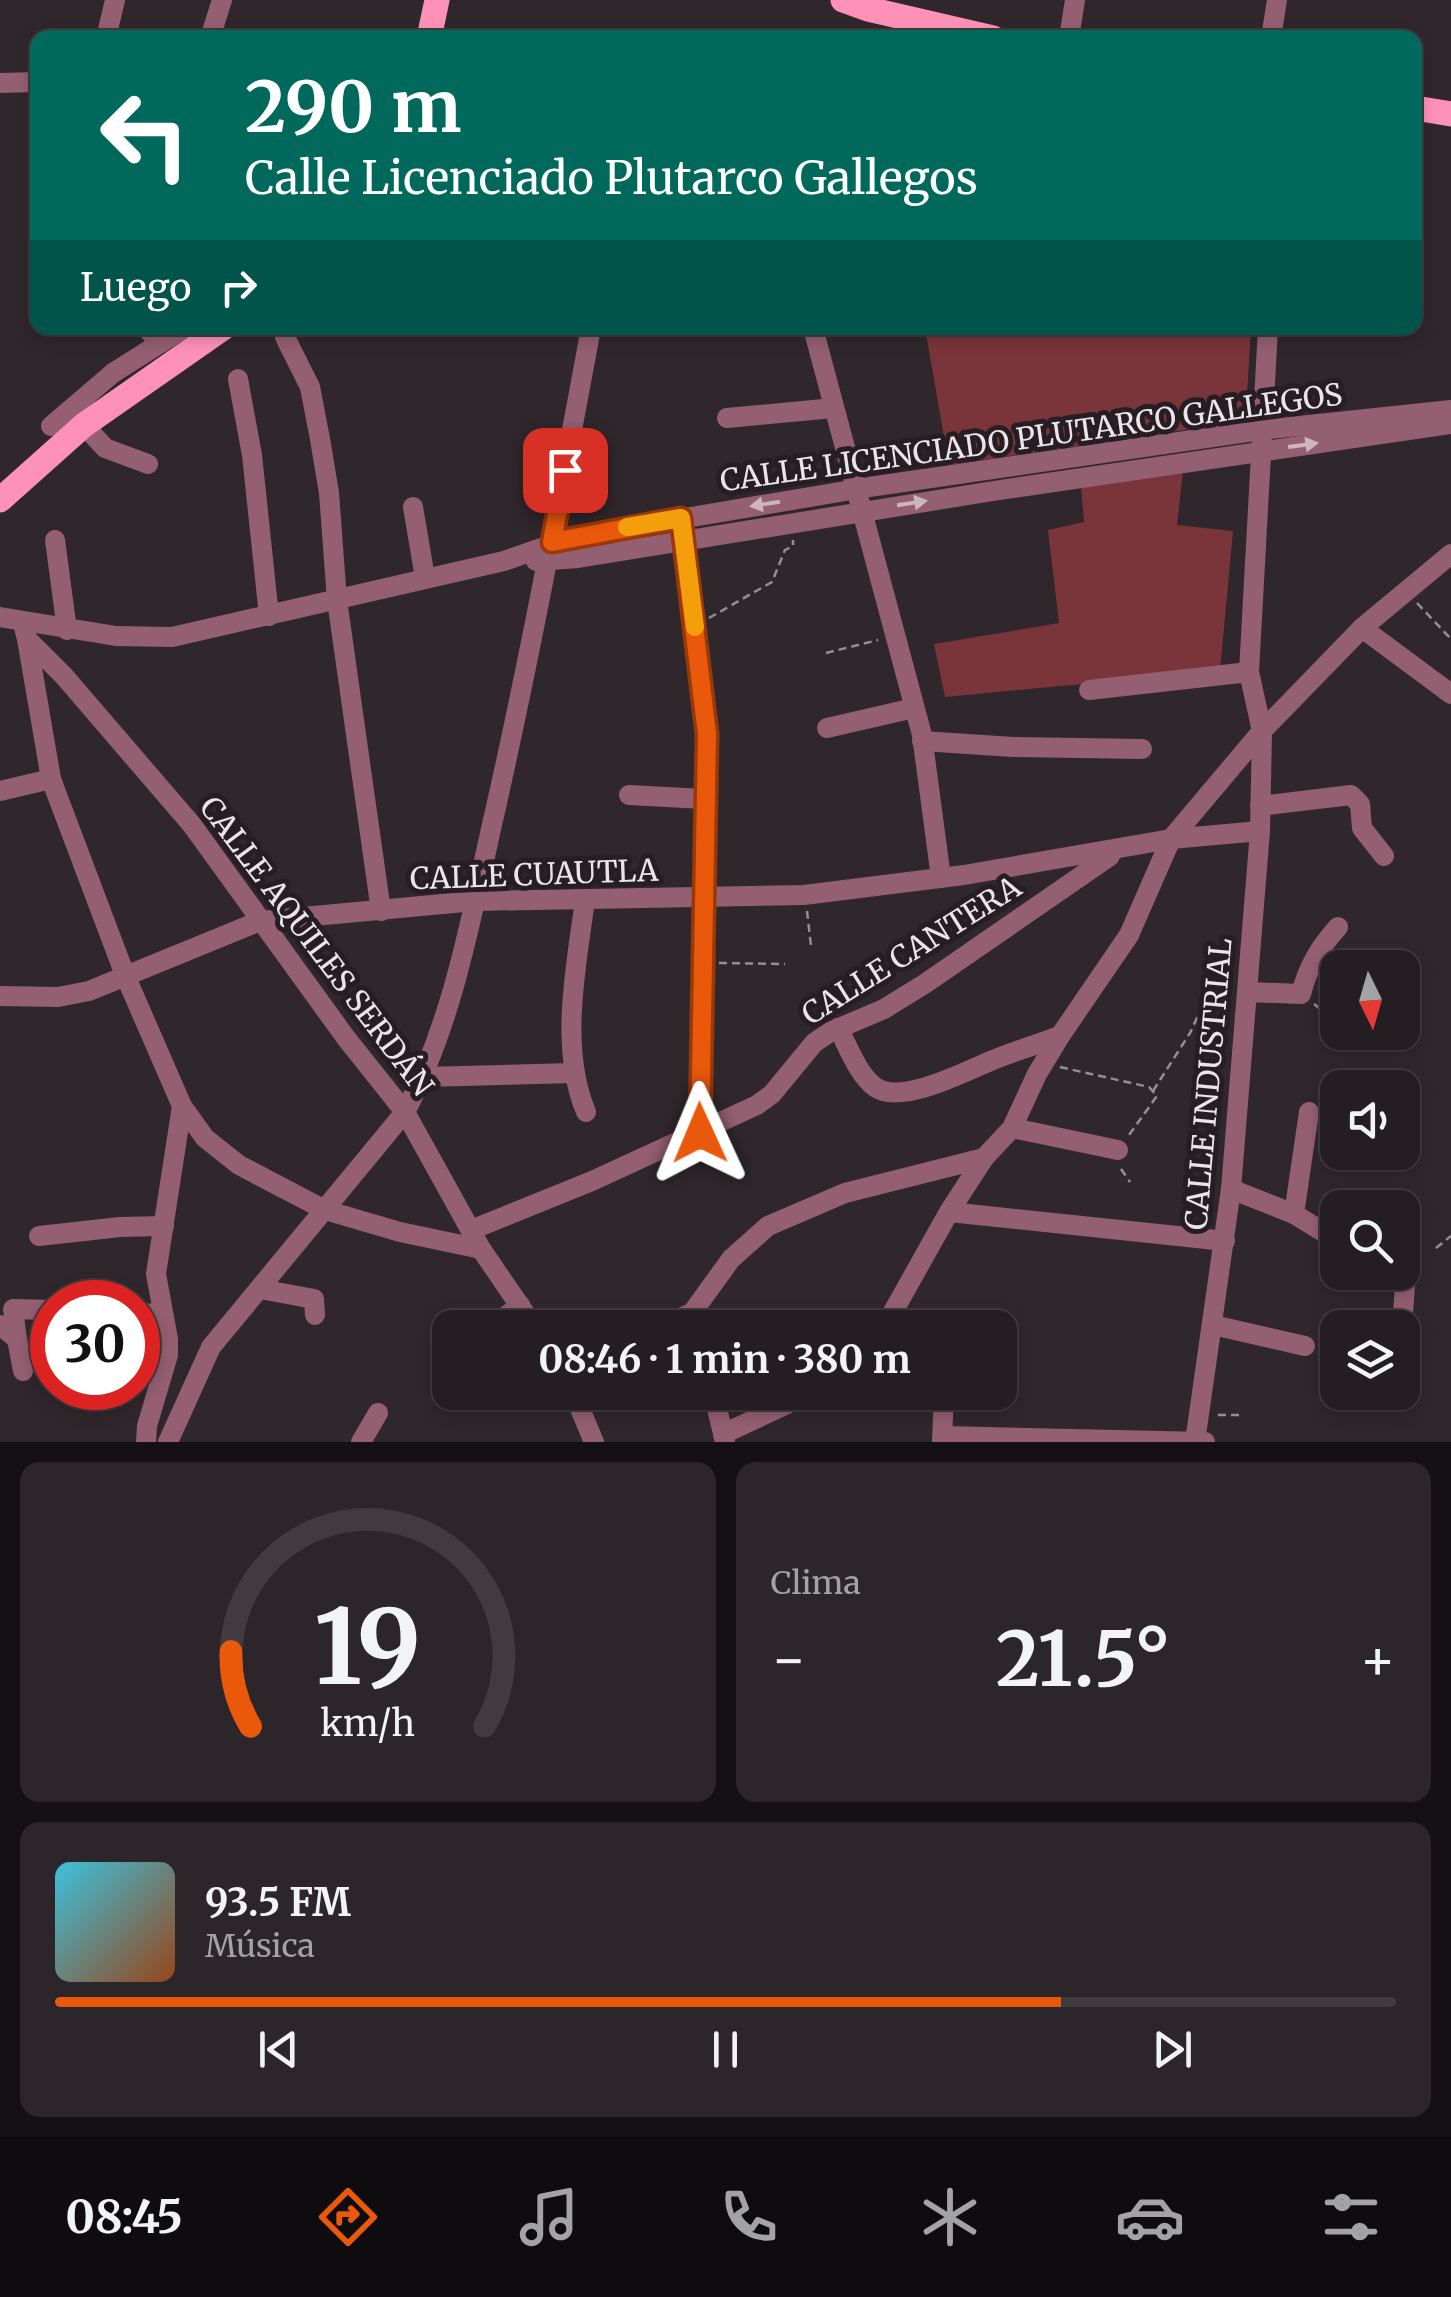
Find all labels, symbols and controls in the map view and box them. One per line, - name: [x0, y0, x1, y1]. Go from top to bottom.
- text: 290 m: [245, 63, 461, 151]
- icon: left: [80, 70, 210, 200]
- text: Calle Licenciado Plutarco Gallegos: [245, 150, 978, 206]
- icon: right: [211, 260, 266, 315]
- text: Luego: [80, 264, 191, 311]
- street label: CALLE LICENCIADO PLUTARCO GALLEGOS: [718, 375, 1344, 499]
- pin: [523, 428, 608, 513]
- one-way arrow: [1288, 437, 1319, 453]
- icon: arrive: [538, 443, 593, 498]
- one-way arrow: [897, 495, 929, 511]
- one-way arrow: [749, 497, 780, 513]
- street label: CALLE AQUILES SERDÁN: [192, 789, 442, 1103]
- street label: CALLE CUAUTLA: [409, 851, 660, 897]
- street label: CALLE CANTERA: [794, 867, 1028, 1033]
- street label: CALLE INDUSTRIAL: [1176, 936, 1240, 1231]
- north arrow: [1320, 950, 1420, 1050]
- map controls: [1320, 950, 1420, 1410]
- button: sound: [1320, 1070, 1420, 1170]
- position arrow: [648, 1081, 752, 1185]
- button: search: [1320, 1190, 1420, 1290]
- speed limit sign: 30: [30, 1280, 160, 1410]
- button: layers: [1320, 1310, 1420, 1410]
- text: 08:46 · 1 min · 380 m: [538, 1336, 911, 1383]
- text: Clima: [771, 1563, 861, 1603]
- text: 19: [314, 1582, 421, 1712]
- text: 21.5°: [996, 1612, 1171, 1706]
- text: −: [771, 1625, 807, 1694]
- text: +: [1359, 1625, 1396, 1694]
- text: km/h: [320, 1701, 415, 1746]
- text: 93.5 FM: [205, 1879, 351, 1926]
- text: Música: [205, 1926, 315, 1966]
- icon: previous: [251, 2022, 306, 2077]
- icon: pause: [698, 2022, 753, 2077]
- icon: next: [1145, 2022, 1200, 2077]
- icon: directions: [313, 2182, 383, 2252]
- icon: music: [514, 2182, 584, 2252]
- icon: phone: [714, 2182, 784, 2252]
- icon: climate: [915, 2182, 985, 2252]
- icon: car: [1115, 2182, 1185, 2252]
- icon: filters: [1316, 2182, 1386, 2252]
- text: 08:45: [65, 2189, 183, 2245]

